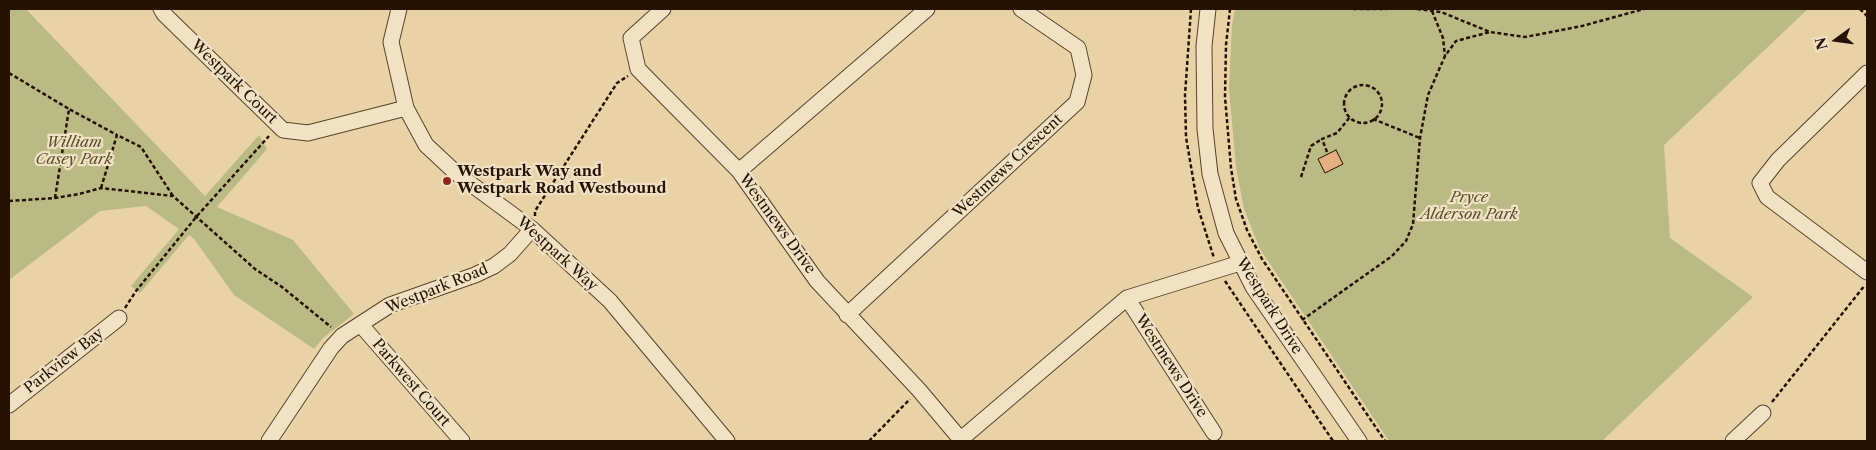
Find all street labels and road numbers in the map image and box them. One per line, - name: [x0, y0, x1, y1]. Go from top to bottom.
- street label: Westpark Court: [187, 36, 281, 128]
- street label: Westmews Crescent: [949, 110, 1067, 222]
- street label: Westmews Drive: [735, 171, 819, 277]
- street label: Westpark Way: [513, 213, 601, 295]
- street label: Westpark Drive: [1232, 254, 1306, 358]
- street label: Westpark Road: [383, 260, 491, 318]
- street label: Westmews Drive: [1131, 311, 1211, 421]
- street label: Parkview Bay: [21, 324, 107, 398]
- street label: Parkwest Court: [368, 336, 454, 430]

